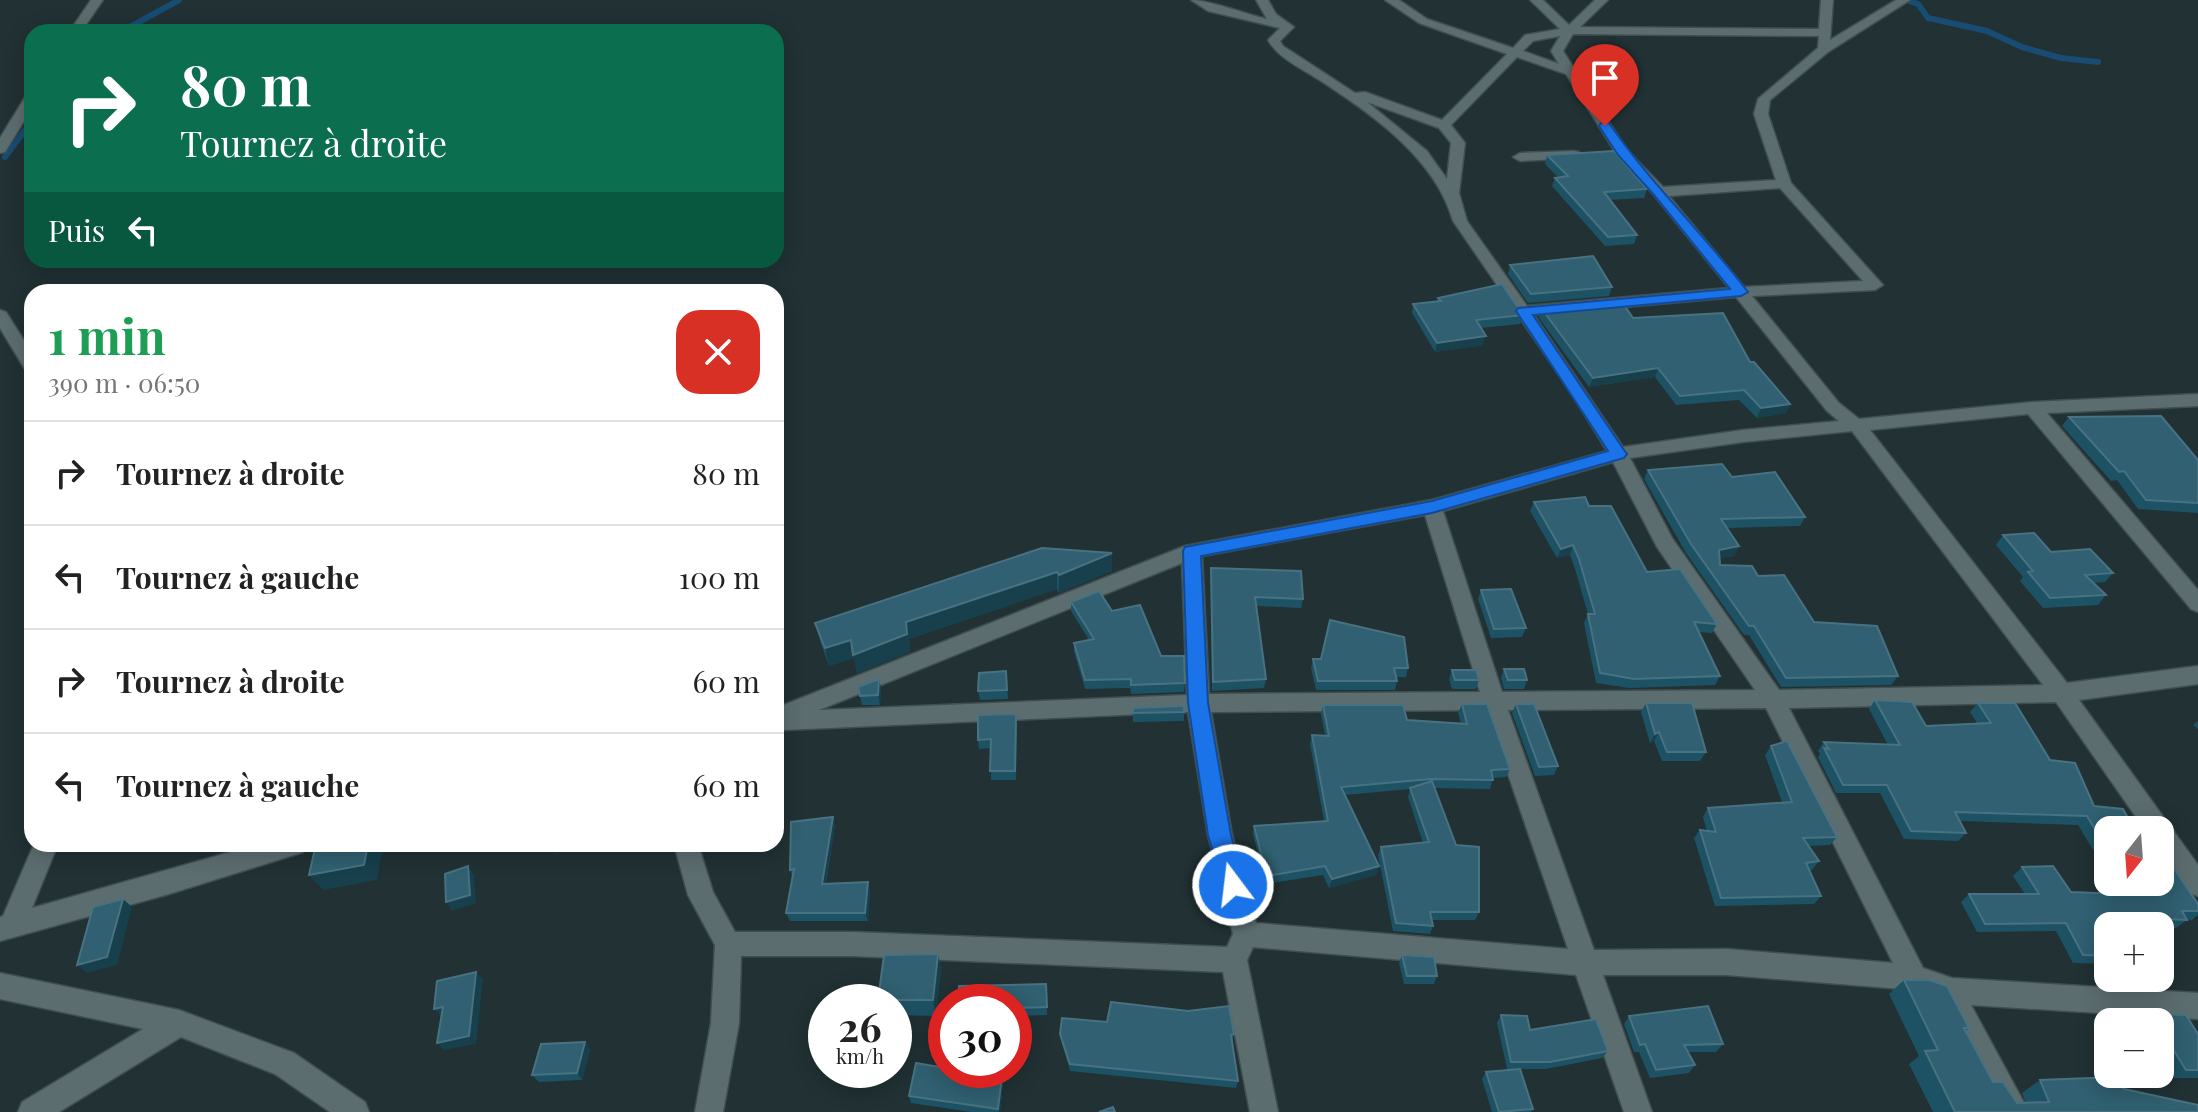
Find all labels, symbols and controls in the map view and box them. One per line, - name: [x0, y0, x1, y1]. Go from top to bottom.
- pin: [1571, 44, 1639, 126]
- text: 80 m: [180, 46, 311, 121]
- icon: right: [48, 56, 152, 160]
- icon: arrive: [1583, 56, 1627, 100]
- text: Tournez à droite: [180, 118, 447, 166]
- icon: left: [121, 208, 165, 252]
- text: Puis: [48, 210, 105, 250]
- text: 1 min: [48, 303, 166, 367]
- button: close: [676, 310, 760, 394]
- text: 390 m · 06:50: [48, 365, 200, 400]
- icon: right: [48, 451, 92, 495]
- text: Tournez à droite: [116, 453, 345, 493]
- text: 80 m: [692, 453, 760, 493]
- icon: left: [48, 555, 92, 599]
- text: Tournez à gauche: [116, 557, 359, 597]
- text: 100 m: [679, 557, 760, 597]
- icon: right: [48, 659, 92, 703]
- text: Tournez à droite: [116, 661, 345, 701]
- text: 60 m: [692, 661, 760, 701]
- icon: left: [48, 763, 92, 807]
- text: Tournez à gauche: [116, 765, 359, 805]
- text: 60 m: [692, 765, 760, 805]
- north arrow: [2094, 816, 2174, 896]
- map controls: [2094, 816, 2174, 1088]
- position arrow: [1191, 843, 1275, 927]
- button: +: [2094, 912, 2174, 992]
- speed limit sign: 30: [928, 984, 1032, 1088]
- text: 26: [838, 999, 882, 1052]
- button: −: [2094, 1008, 2174, 1088]
- text: km/h: [836, 1042, 884, 1069]

